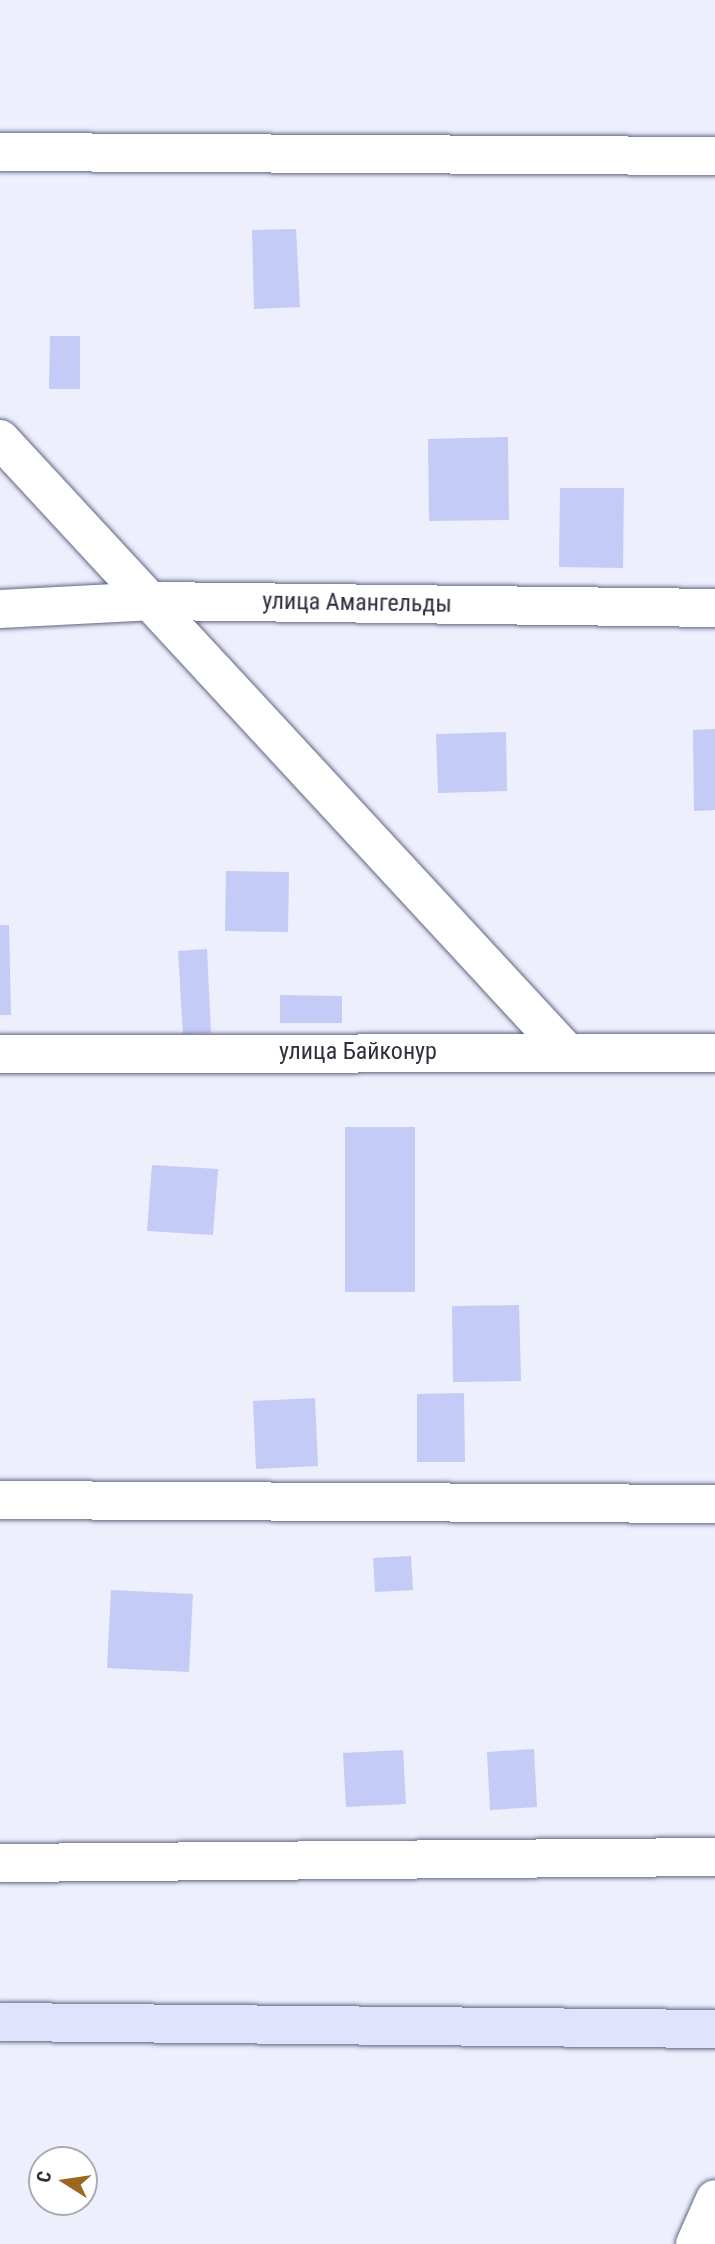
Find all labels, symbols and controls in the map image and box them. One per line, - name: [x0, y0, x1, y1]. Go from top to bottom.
- street label: улица Амангельды: [262, 587, 452, 619]
- street label: улица Байконур: [279, 1038, 437, 1066]
- north arrow: [28, 2146, 98, 2216]
- text: С: [32, 2169, 56, 2185]

